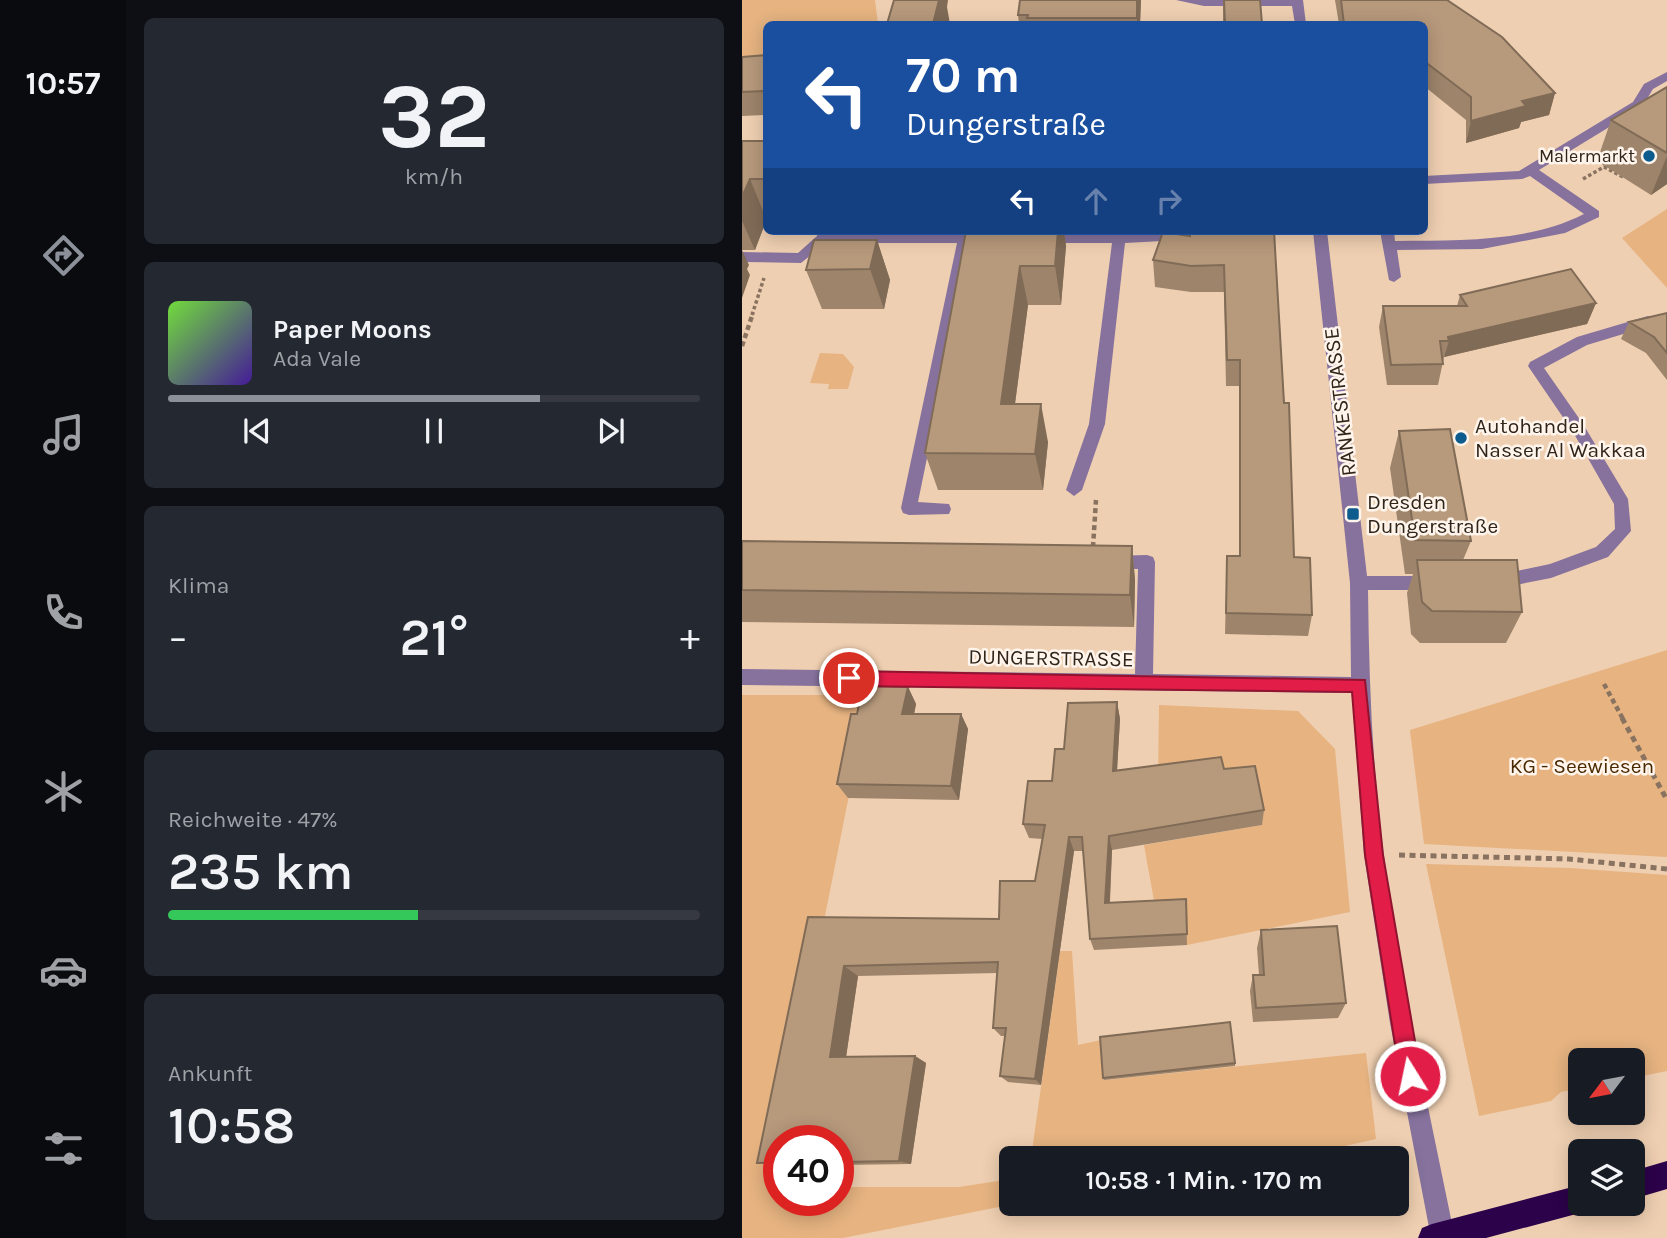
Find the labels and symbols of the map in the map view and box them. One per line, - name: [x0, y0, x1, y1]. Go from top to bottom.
- place label: Malermarkt: [1539, 145, 1635, 167]
- marker: Malermarkt: [1641, 148, 1657, 164]
- street label: RANKESTRASSE: [1319, 326, 1361, 478]
- place label: Autohandel Nasser Al Wakkaa: [1475, 414, 1646, 462]
- marker: Autohandel Nasser Al Wakkaa: [1453, 430, 1469, 446]
- place label: Dresden Dungerstraße: [1367, 490, 1498, 538]
- marker: Dresden Dungerstraße: [1345, 506, 1361, 522]
- street label: DUNGERSTRASSE: [968, 645, 1134, 671]
- pin: [819, 648, 879, 708]
- park label: KG - Seewiesen: [1510, 754, 1654, 778]
- position arrow: [1373, 1039, 1447, 1113]
- north arrow: [1568, 1048, 1645, 1125]
- speed limit sign: 40: [763, 1125, 854, 1216]

